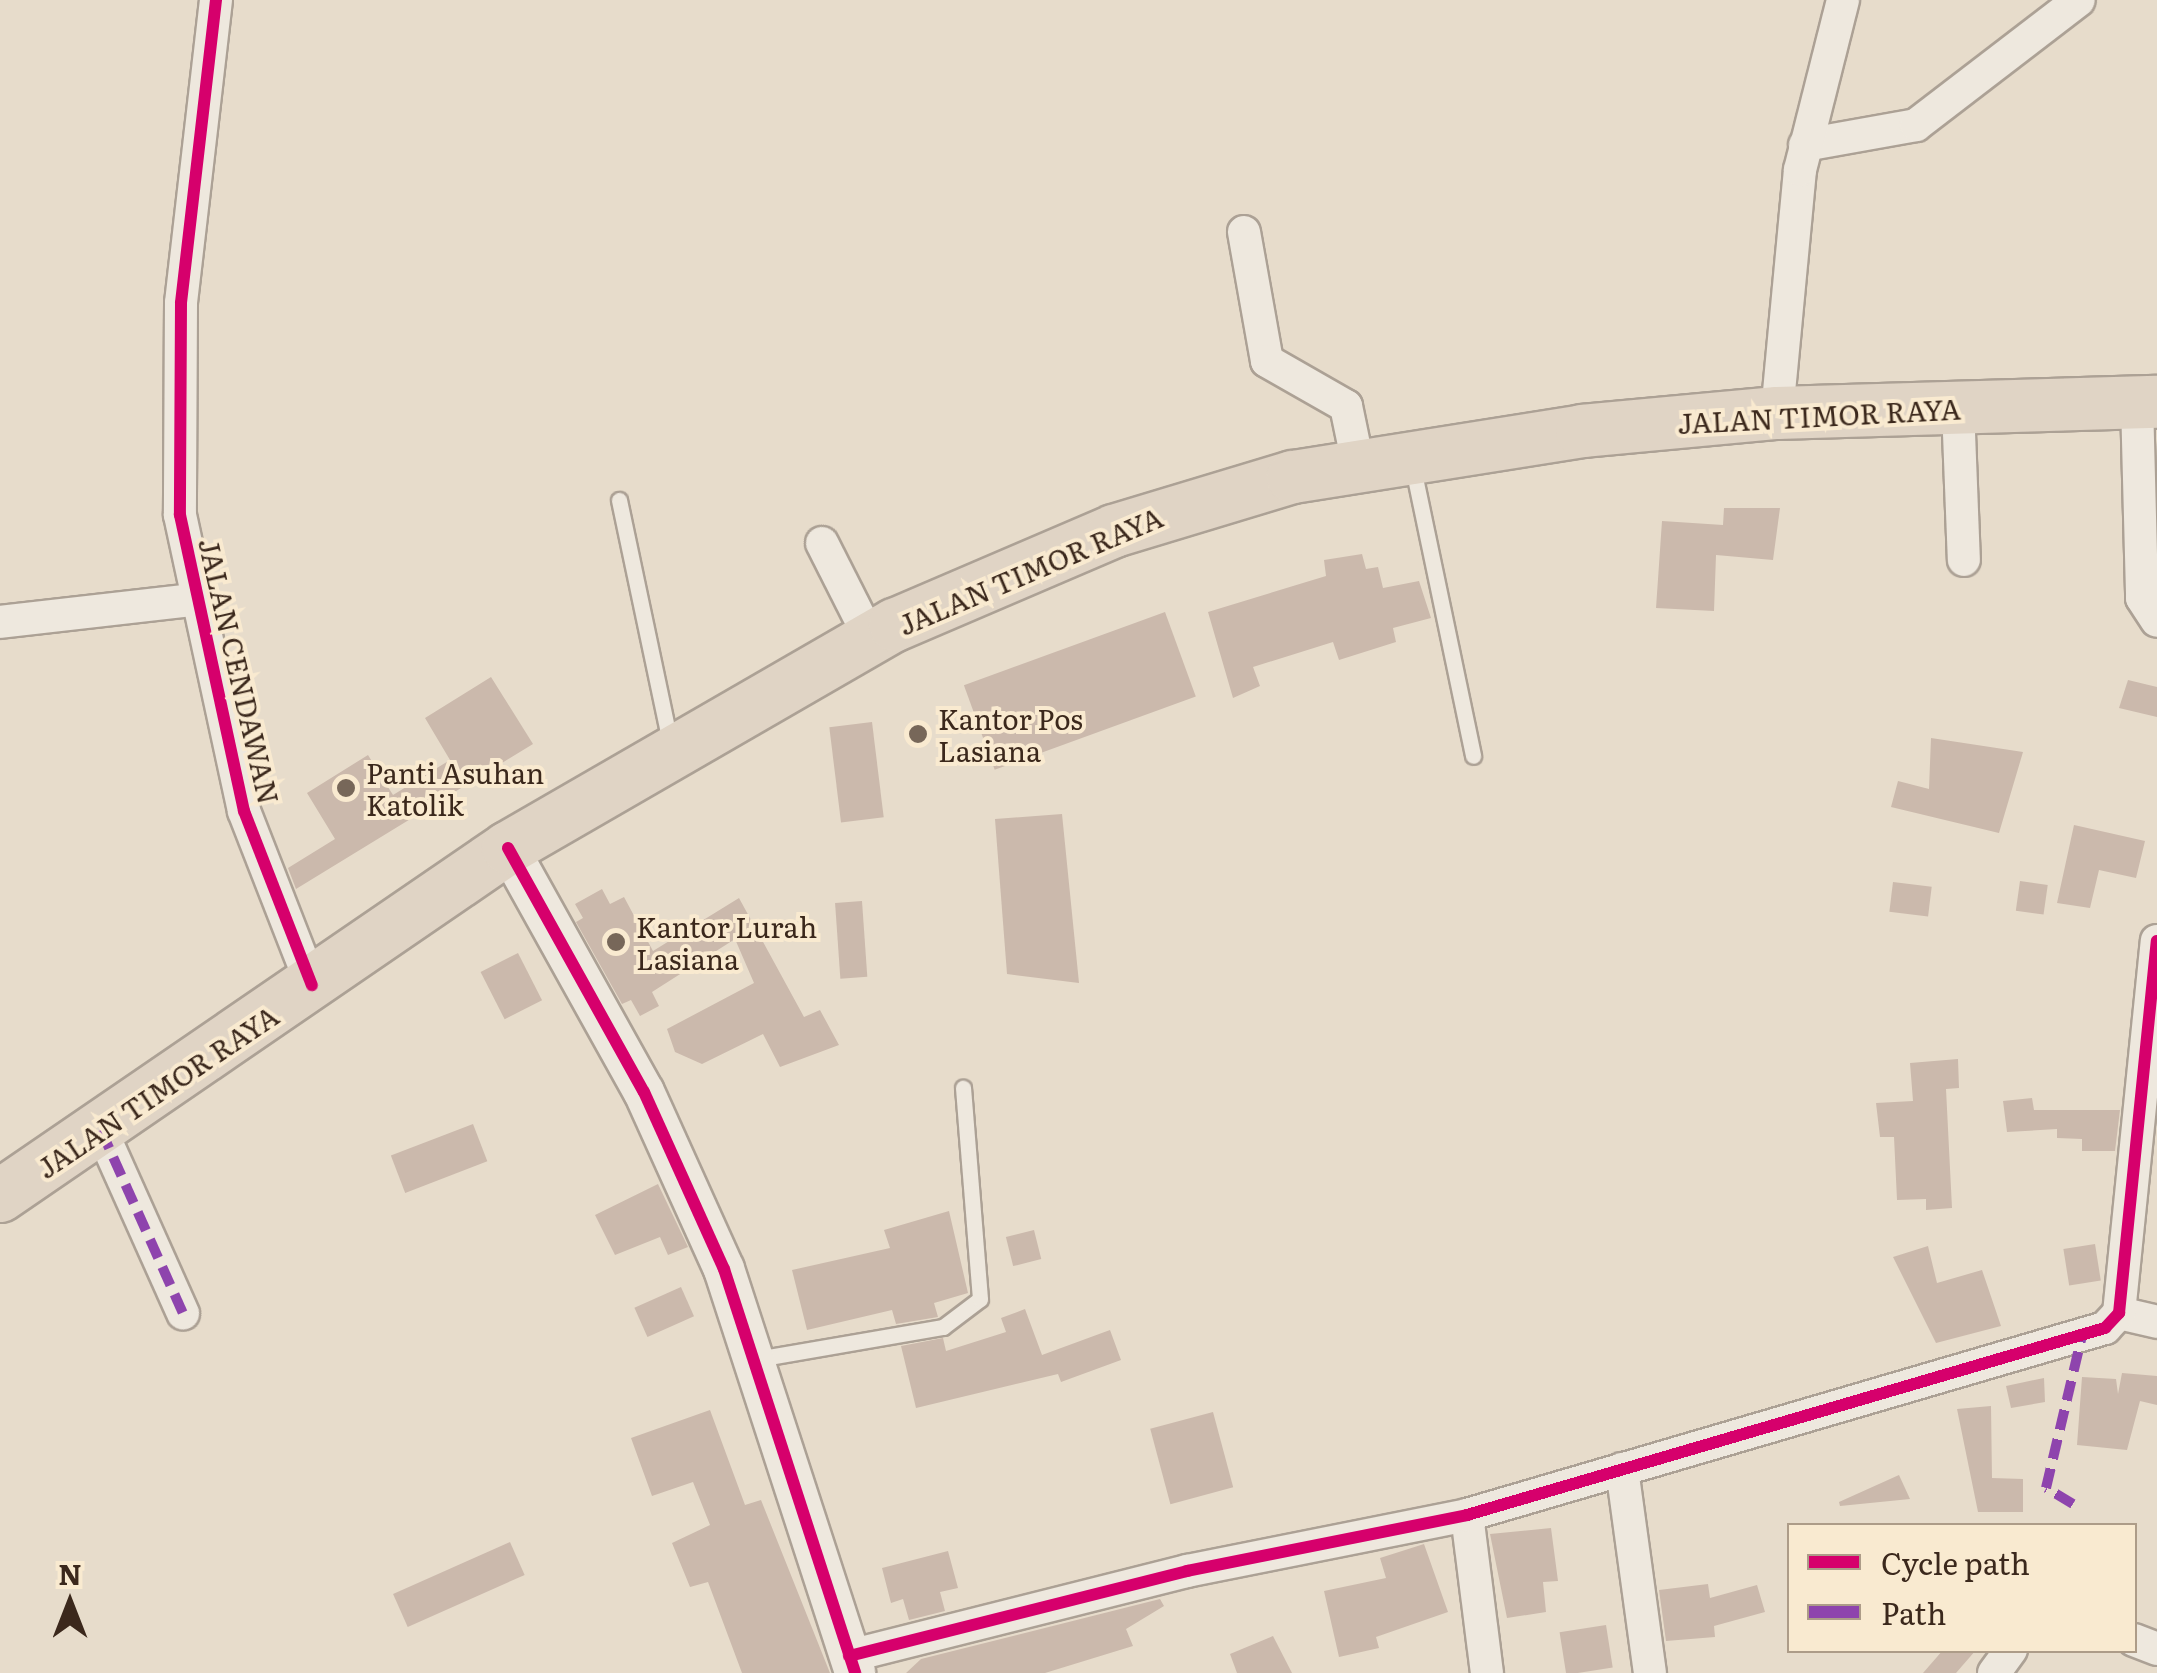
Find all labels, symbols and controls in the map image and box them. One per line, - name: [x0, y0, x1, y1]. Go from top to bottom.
- street label: JALAN TIMOR RAYA: [1676, 391, 1962, 439]
- street label: JALAN TIMOR RAYA: [893, 499, 1167, 641]
- street label: JALAN CENDAWAN: [193, 535, 287, 807]
- place label: Kantor Pos Lasiana: [938, 701, 1083, 767]
- marker: Kantor Pos Lasiana: [907, 723, 929, 745]
- place label: Panti Asuhan Katolik: [366, 755, 544, 821]
- marker: Panti Asuhan Katolik: [335, 777, 357, 799]
- place label: Kantor Lurah Lasiana: [636, 909, 817, 975]
- marker: Kantor Lurah Lasiana: [605, 931, 627, 953]
- street label: JALAN TIMOR RAYA: [30, 998, 284, 1184]
- legend: [1787, 1523, 2137, 1653]
- text: Cycle path: [1881, 1540, 2030, 1584]
- text: N: [58, 1552, 82, 1594]
- north arrow: [20, 1553, 120, 1653]
- text: Path: [1881, 1590, 1946, 1634]

